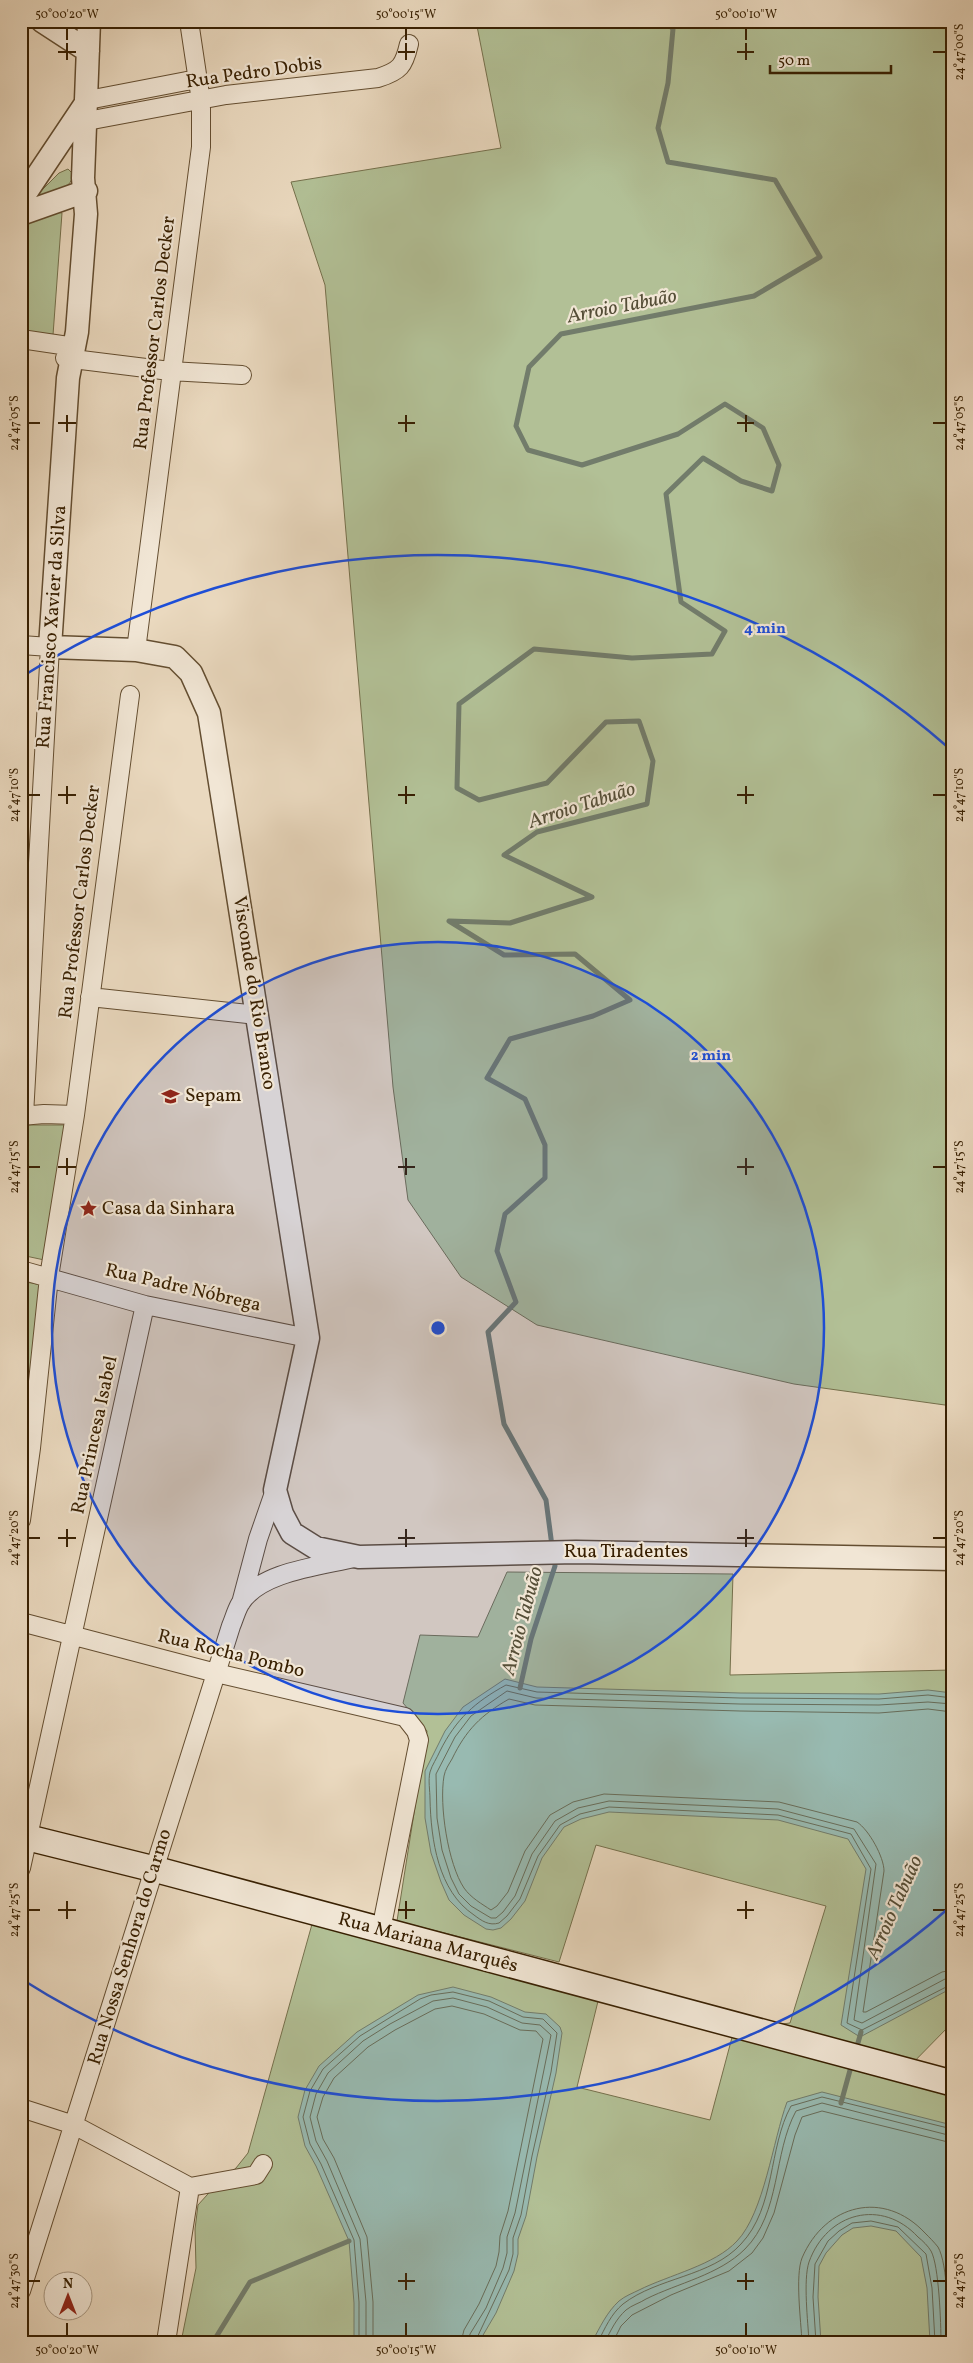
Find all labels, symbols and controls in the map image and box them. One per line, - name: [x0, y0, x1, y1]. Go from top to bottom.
- text: 50°00'20"W: [35, 7, 99, 23]
- text: 50°00'15"W: [376, 7, 436, 23]
- text: 50°00'10"W: [715, 7, 777, 23]
- text: 24°47'00"S: [952, 24, 968, 80]
- scale bar: [770, 42, 892, 74]
- street label: Rua Pedro Dobis: [184, 51, 324, 95]
- text: 50 m: [778, 51, 810, 72]
- street label: Rua Professor Carlos Decker: [128, 215, 182, 451]
- water label: Arroio Tabuão: [564, 283, 679, 332]
- text: 24°47'05"S: [7, 395, 23, 451]
- text: 24°47'05"S: [952, 395, 968, 451]
- street label: Rua Francisco Xavier da Silva: [31, 504, 73, 750]
- text: 4 min: [744, 619, 786, 640]
- text: 24°47'10"S: [7, 768, 23, 822]
- text: 24°47'10"S: [952, 768, 968, 822]
- water label: Arroio Tabuão: [524, 776, 639, 837]
- street label: Rua Professor Carlos Decker: [53, 784, 107, 1020]
- street label: Visconde do Rio Branco: [226, 894, 282, 1092]
- text: 2 min: [691, 1046, 731, 1067]
- place label: Sepam: [185, 1083, 242, 1109]
- school or university icon: Sepam: [161, 1086, 181, 1106]
- text: 24°47'15"S: [7, 1140, 23, 1194]
- text: 24°47'15"S: [952, 1140, 968, 1194]
- place label: Casa da Sinhara: [102, 1196, 235, 1222]
- place icon: Casa da Sinhara: [78, 1199, 98, 1219]
- street label: Rua Padre Nóbrega: [102, 1257, 264, 1319]
- centre of rings: [429, 1319, 447, 1337]
- street label: Rua Princesa Isabel: [66, 1353, 125, 1517]
- text: 24°47'20"S: [7, 1510, 23, 1566]
- text: 24°47'20"S: [952, 1510, 968, 1566]
- street label: Rua Tiradentes: [564, 1539, 688, 1565]
- water label: Arroio Tabuão: [495, 1564, 551, 1679]
- street label: Rua Rocha Pombo: [155, 1623, 307, 1685]
- street label: Rua Nossa Senhora do Carmo: [82, 1826, 178, 2068]
- water label: Arroio Tabuão: [859, 1852, 930, 1965]
- text: 24°47'25"S: [7, 1883, 23, 1937]
- text: 24°47'25"S: [952, 1883, 968, 1937]
- street label: Rua Mariana Marquês: [335, 1906, 521, 1980]
- text: 24°47'30"S: [7, 2253, 23, 2309]
- text: 24°47'30"S: [952, 2253, 968, 2309]
- north arrow: [42, 2270, 92, 2320]
- text: N: [63, 2275, 73, 2294]
- text: 50°00'20"W: [35, 2343, 99, 2359]
- text: 50°00'15"W: [376, 2343, 436, 2359]
- text: 50°00'10"W: [715, 2343, 777, 2359]

